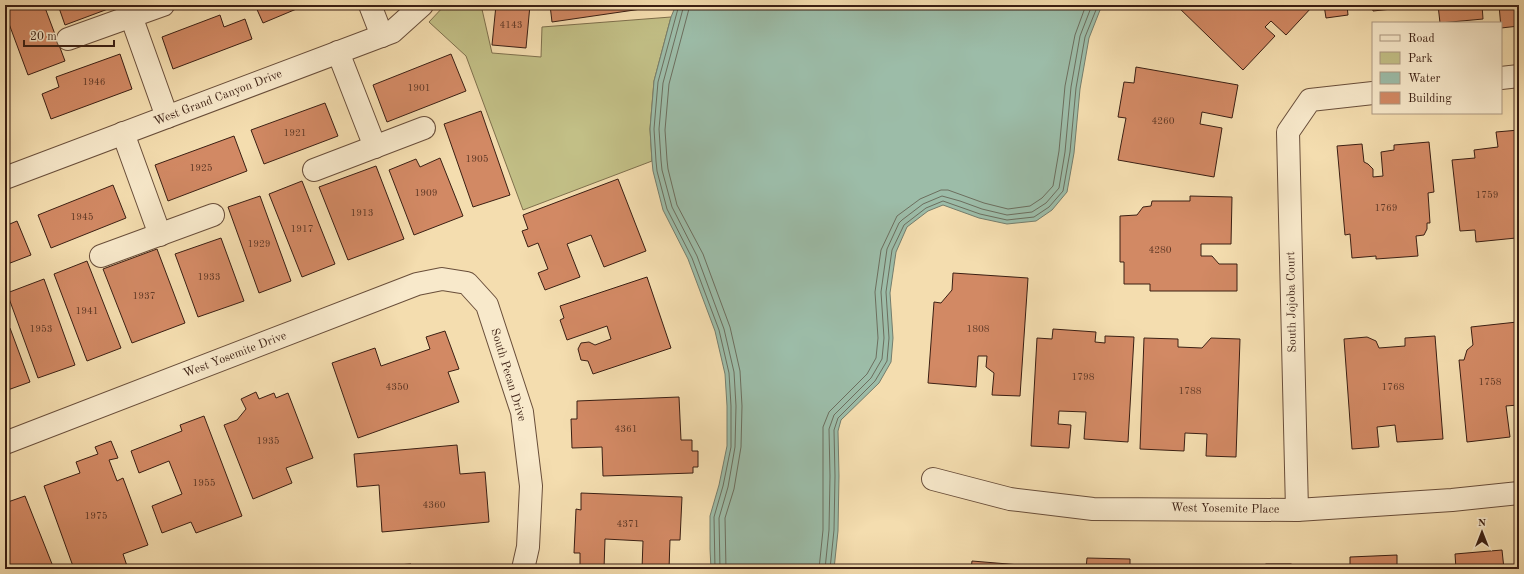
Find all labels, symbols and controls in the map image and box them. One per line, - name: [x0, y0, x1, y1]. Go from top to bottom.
- house number: 4143: [499, 20, 523, 30]
- scale bar: [24, 22, 114, 48]
- legend: [1372, 22, 1502, 114]
- text: 20 m: [30, 31, 57, 43]
- text: Road: [1408, 33, 1435, 45]
- text: Park: [1408, 53, 1433, 65]
- street label: West Grand Canyon Drive: [152, 68, 284, 128]
- text: Water: [1408, 73, 1441, 85]
- house number: 1946: [82, 77, 106, 87]
- house number: 1901: [407, 83, 431, 93]
- text: Building: [1408, 93, 1452, 105]
- house number: 4260: [1151, 116, 1175, 126]
- house number: 1921: [283, 128, 307, 138]
- house number: 1905: [465, 154, 489, 164]
- house number: 1925: [189, 163, 213, 173]
- house number: 1909: [414, 188, 438, 198]
- house number: 1759: [1475, 190, 1499, 200]
- house number: 1769: [1374, 203, 1398, 213]
- house number: 1913: [350, 208, 374, 218]
- house number: 1945: [70, 212, 94, 222]
- house number: 1917: [290, 224, 314, 234]
- house number: 1929: [247, 239, 271, 249]
- house number: 4280: [1148, 245, 1172, 255]
- street label: South Jojoba Court: [1285, 251, 1299, 353]
- house number: 1933: [197, 272, 221, 282]
- house number: 1937: [132, 291, 156, 301]
- house number: 1941: [75, 306, 99, 316]
- house number: 1953: [29, 324, 53, 334]
- house number: 1808: [966, 324, 990, 334]
- street label: South Pecan Drive: [488, 327, 528, 423]
- street label: West Yosemite Drive: [182, 330, 289, 380]
- house number: 1798: [1071, 372, 1095, 382]
- house number: 1758: [1478, 377, 1502, 387]
- house number: 4350: [385, 382, 409, 392]
- house number: 1768: [1381, 382, 1405, 392]
- house number: 1788: [1178, 386, 1202, 396]
- house number: 4361: [614, 424, 638, 434]
- house number: 1935: [256, 436, 280, 446]
- house number: 1955: [192, 478, 216, 488]
- house number: 4360: [422, 500, 446, 510]
- street label: West Yosemite Place: [1171, 502, 1280, 516]
- house number: 1975: [84, 511, 108, 521]
- north arrow: [1462, 512, 1502, 552]
- text: N: [1478, 518, 1487, 529]
- house number: 4371: [616, 519, 640, 529]

